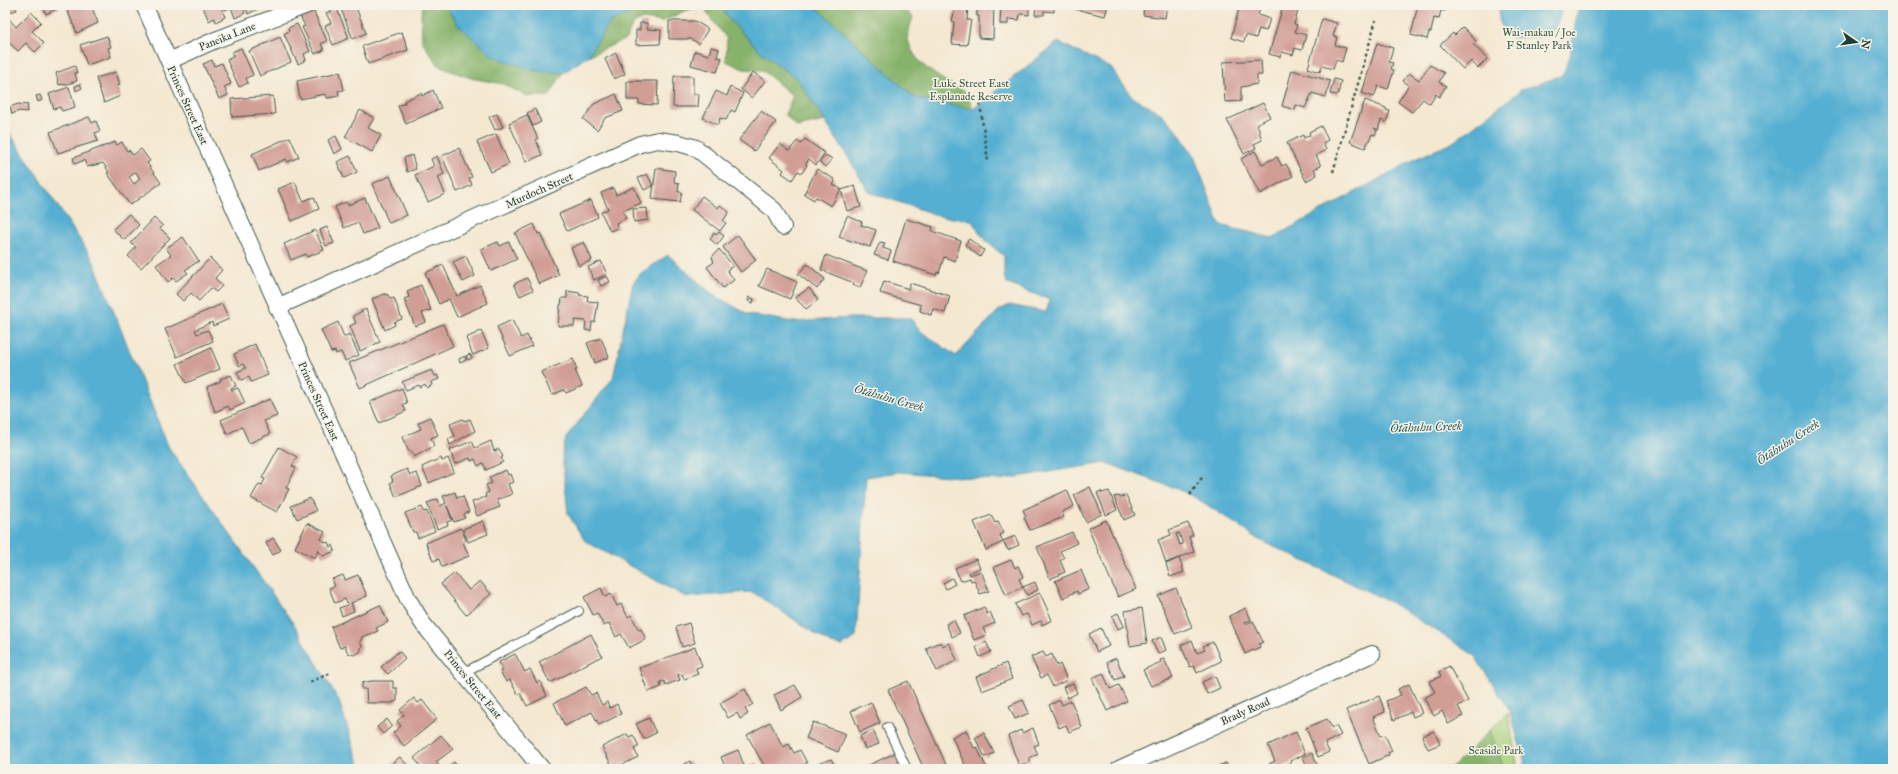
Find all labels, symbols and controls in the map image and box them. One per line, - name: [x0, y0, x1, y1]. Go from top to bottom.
- street label: Paneika Lane: [197, 19, 258, 54]
- north arrow: [1836, 22, 1876, 62]
- park label: Wai-makau / Joe F Stanley Park: [1502, 26, 1576, 52]
- text: N: [1858, 38, 1873, 51]
- street label: Princes Street East: [164, 64, 211, 147]
- park label: Luke Street East Esplanade Reserve: [930, 77, 1013, 103]
- street label: Murdoch Street: [503, 170, 575, 211]
- street label: Princes Street East: [295, 360, 342, 443]
- water label: Ōtāhuhu Creek: [853, 381, 926, 415]
- water label: Ōtāhuhu Creek: [1754, 416, 1822, 467]
- water label: Ōtāhuhu Creek: [1390, 419, 1463, 435]
- street label: Princes Street East: [441, 647, 504, 722]
- street label: Brady Road: [1219, 695, 1272, 728]
- park label: Seaside Park: [1469, 744, 1524, 757]

